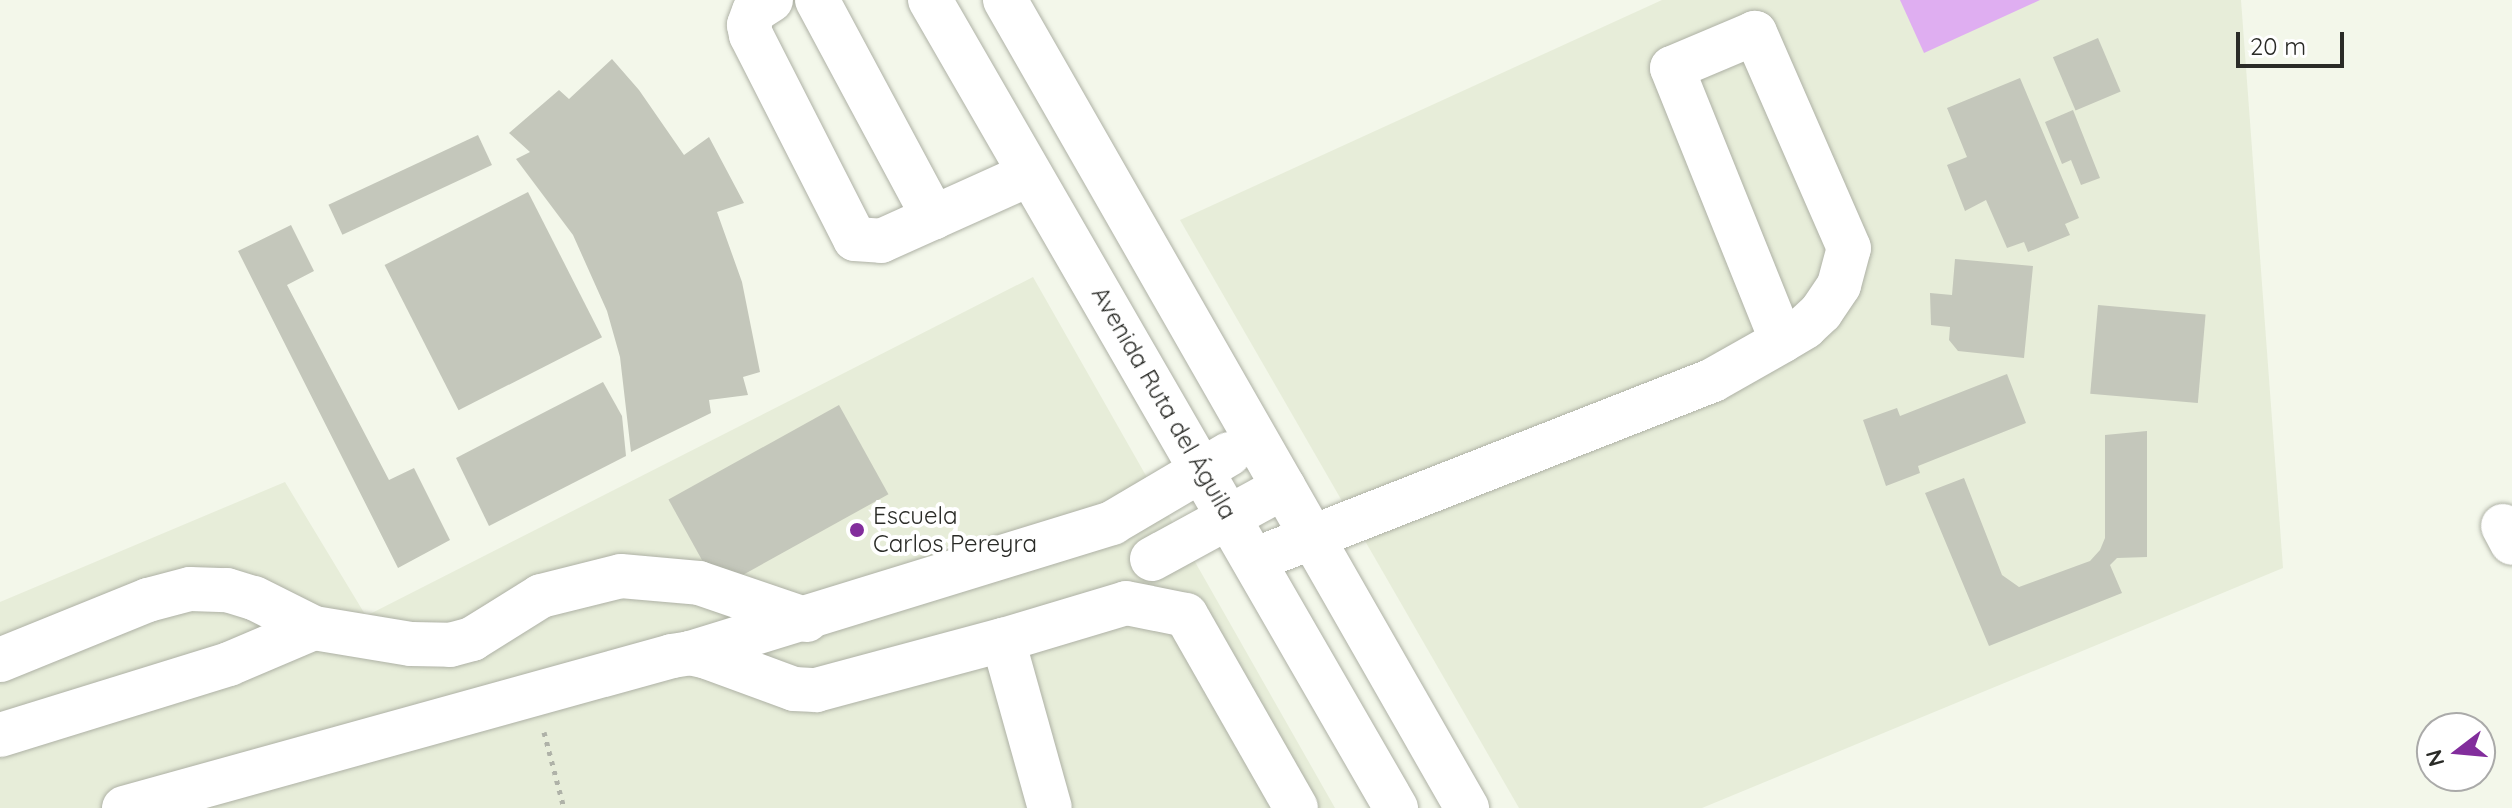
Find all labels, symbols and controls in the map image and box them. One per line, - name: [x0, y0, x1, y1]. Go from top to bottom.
- scale bar: [2240, 16, 2348, 66]
- text: 20 m: [2250, 31, 2306, 61]
- street label: Avenida Ruta del Águila: [1086, 282, 1242, 524]
- place label: Escuela Carlos Pereyra: [873, 502, 1037, 558]
- marker: Escuela Carlos Pereyra: [848, 521, 866, 539]
- north arrow: [2416, 712, 2496, 792]
- text: N: [2419, 746, 2451, 770]

